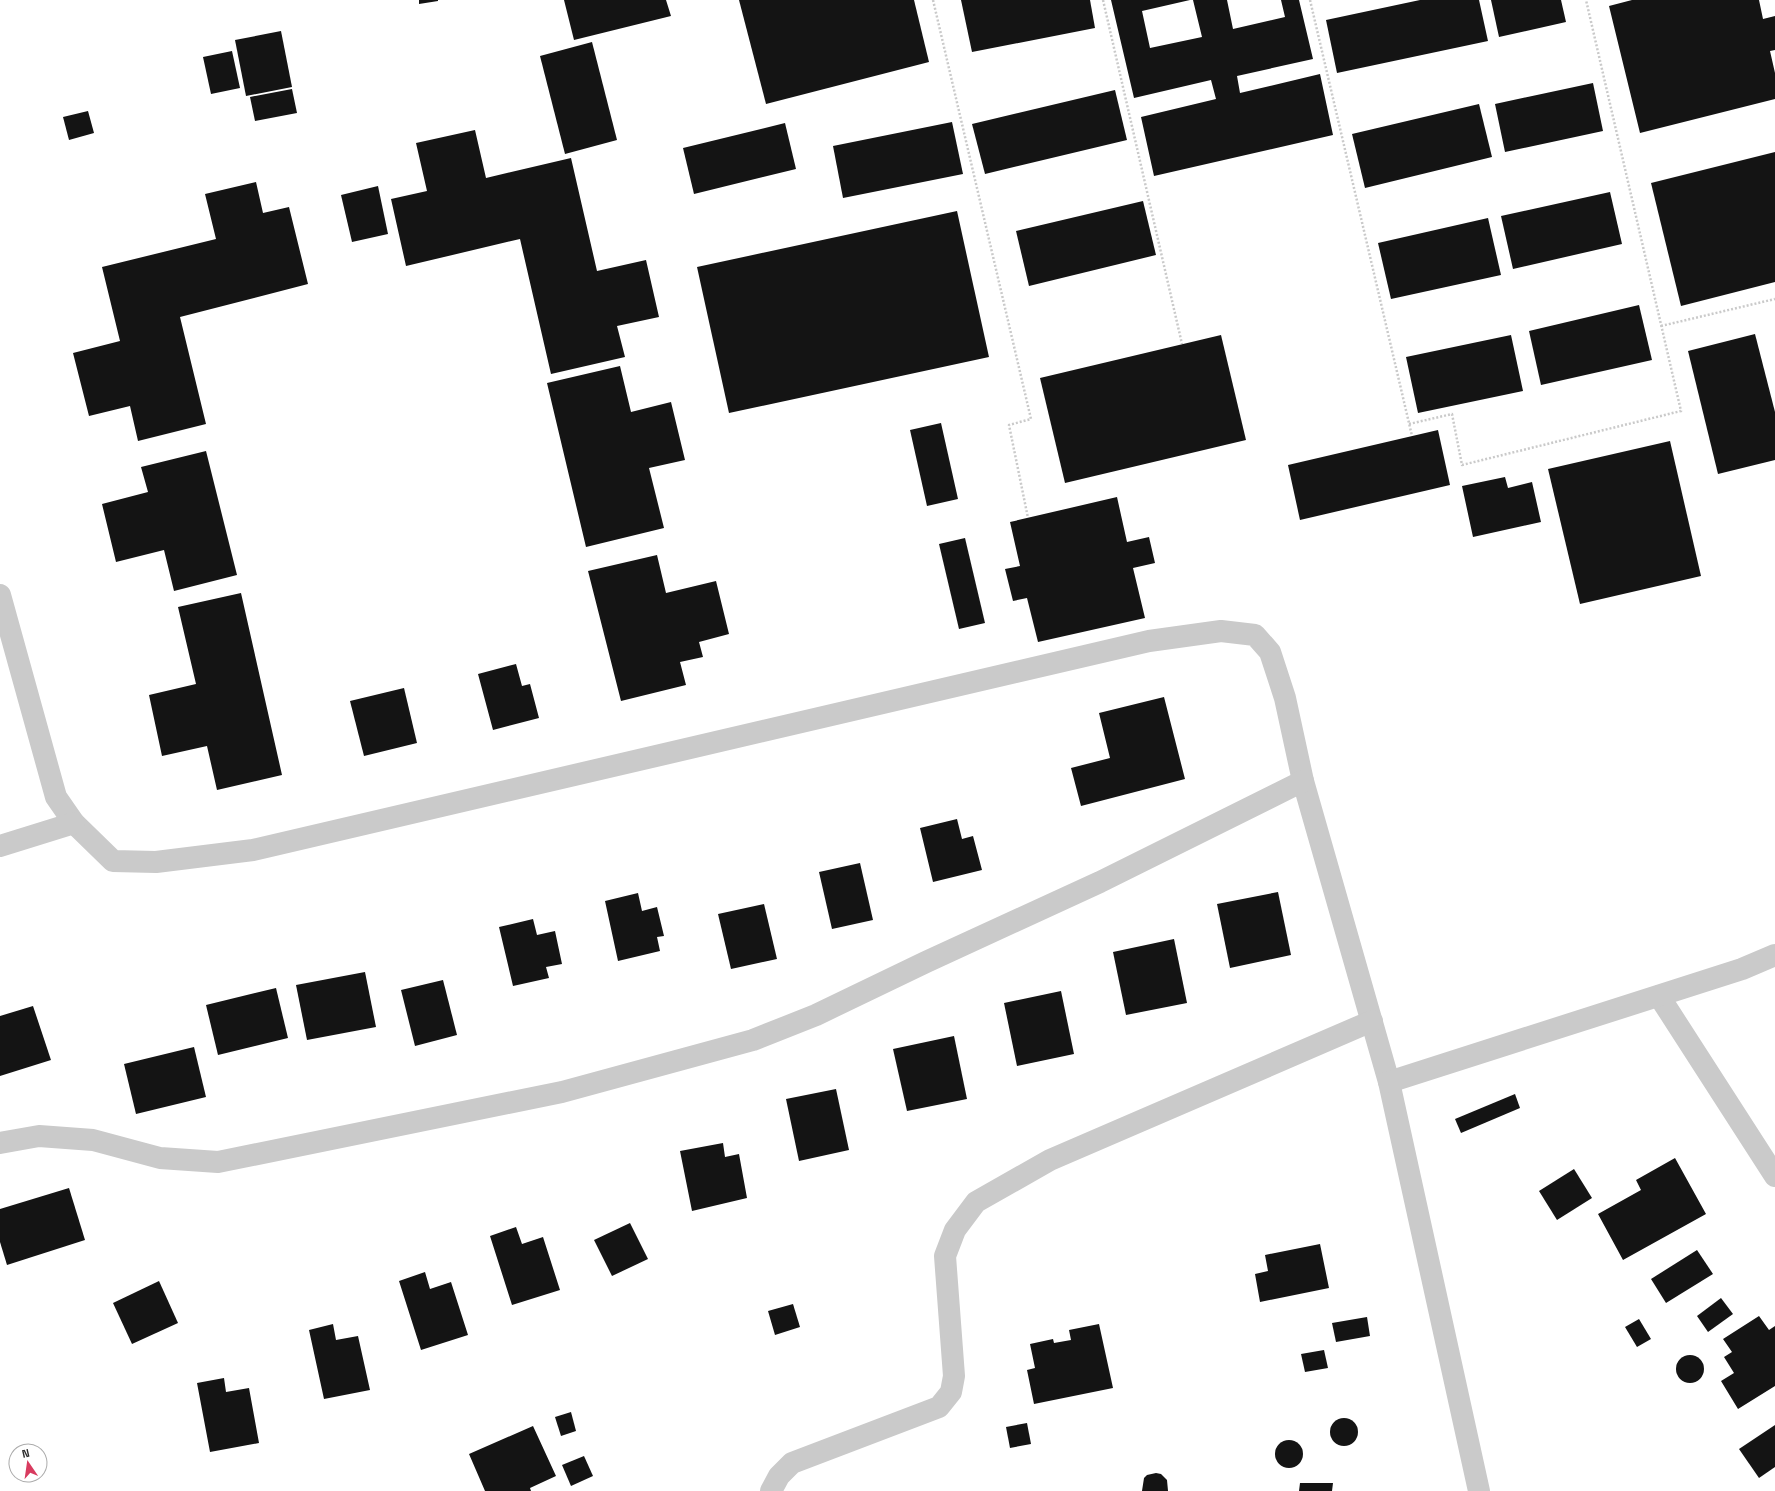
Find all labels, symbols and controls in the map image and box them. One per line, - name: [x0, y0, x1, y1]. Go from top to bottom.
- north arrow: [8, 1443, 48, 1483]
- text: N: [21, 1446, 31, 1461]

